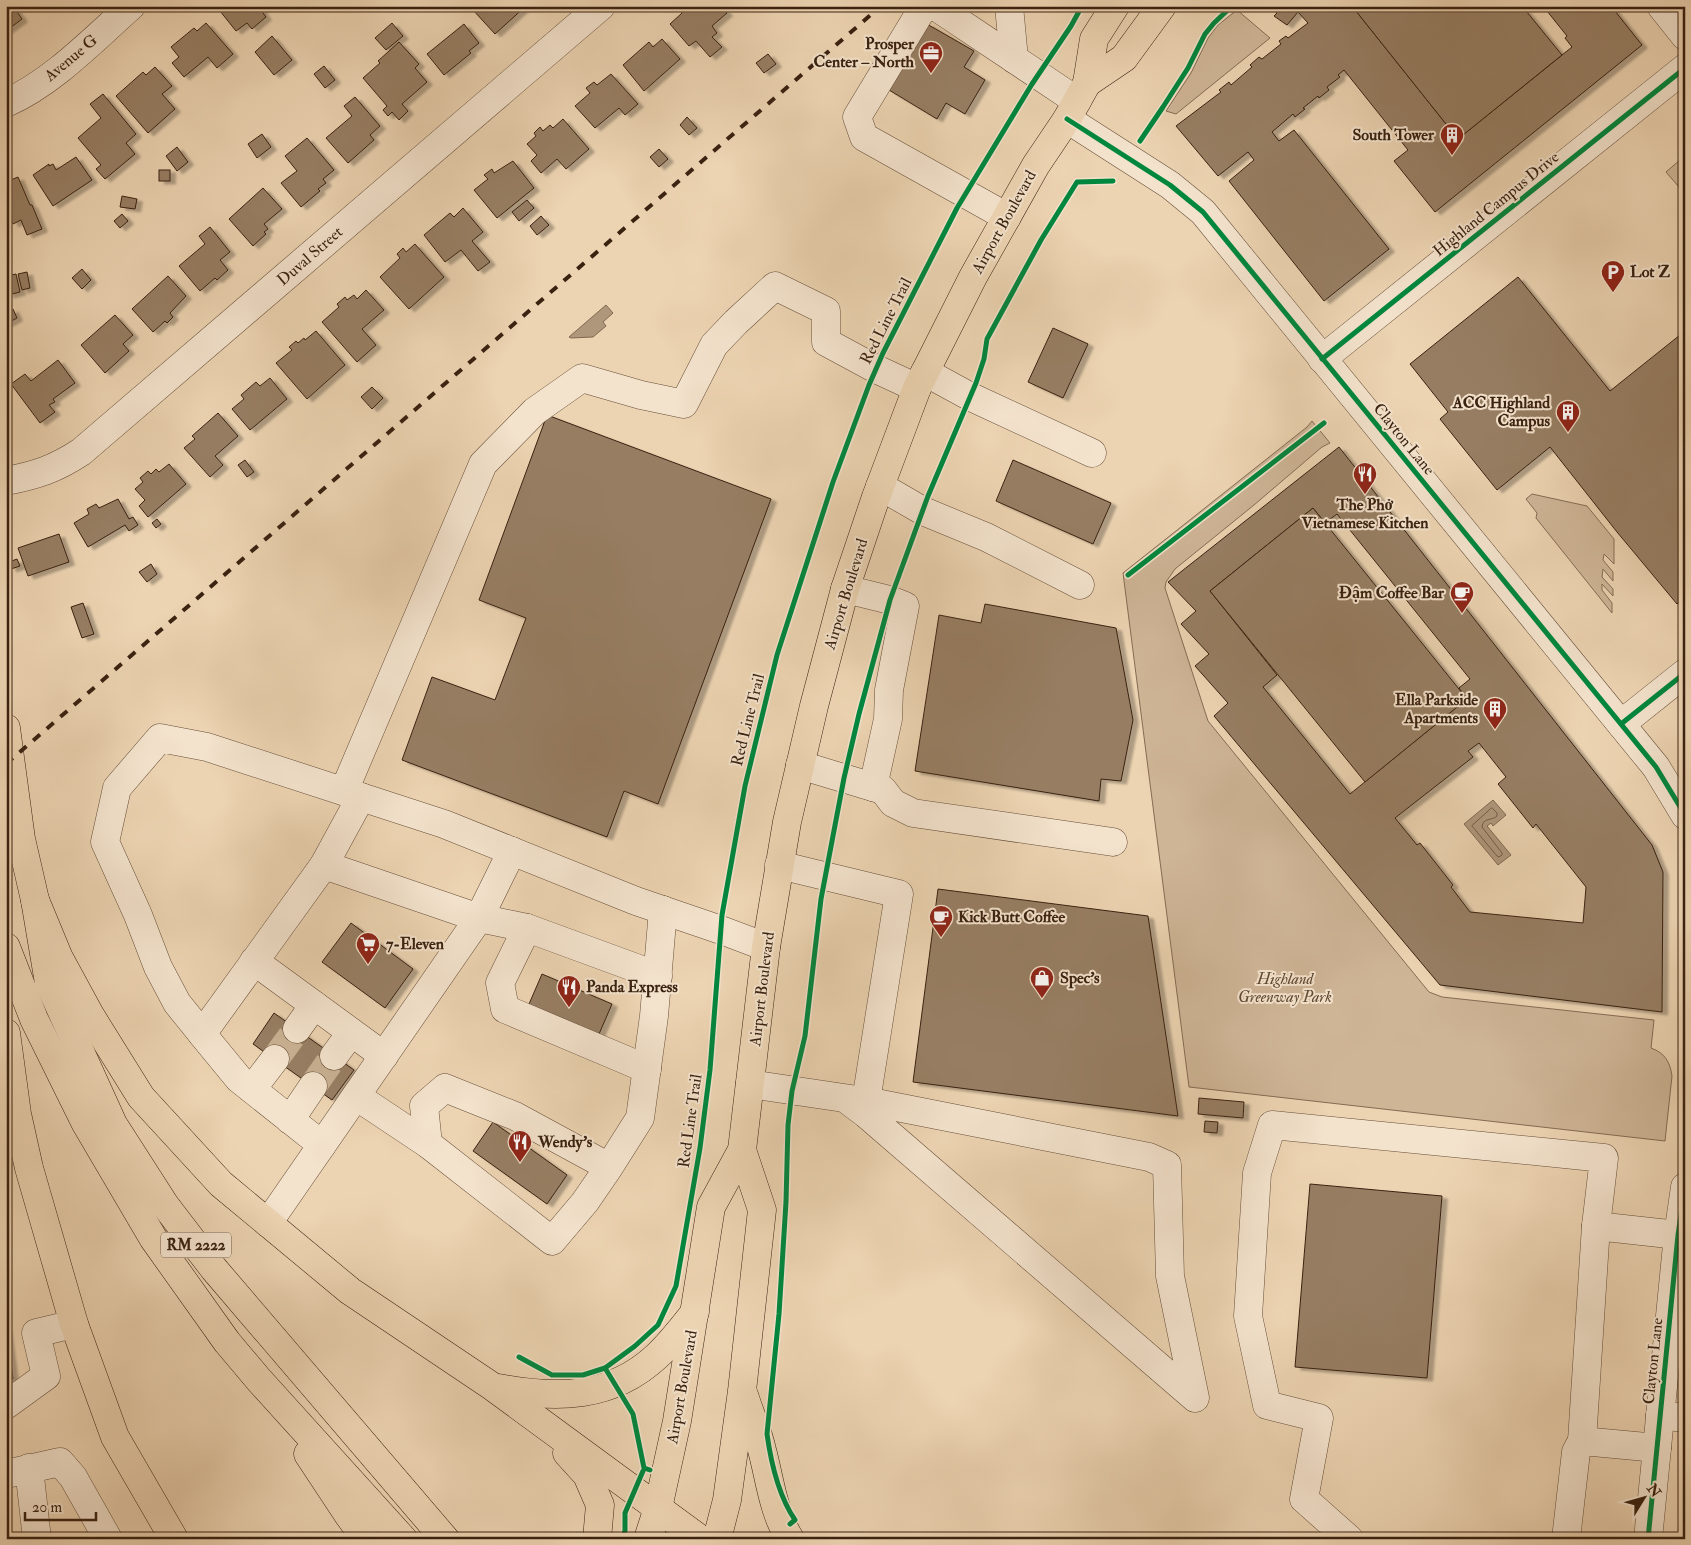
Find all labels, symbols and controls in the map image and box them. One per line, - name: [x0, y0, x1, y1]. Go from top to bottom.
- street label: Avenue G: [40, 30, 102, 87]
- place label: Prosper Center – North: [814, 34, 915, 72]
- office icon: Prosper Center – North: [918, 40, 944, 74]
- building icon: South Tower: [1439, 122, 1465, 156]
- place label: South Tower: [1352, 125, 1435, 145]
- street label: Highland Campus Drive: [1429, 147, 1564, 262]
- street label: Airport Boulevard: [967, 167, 1042, 279]
- street label: Duval Street: [273, 222, 347, 290]
- parking icon: Lot Z: [1600, 259, 1626, 293]
- place label: Lot Z: [1630, 262, 1670, 282]
- street label: Red Line Trail: [856, 274, 916, 368]
- place label: ACC Highland Campus: [1452, 393, 1551, 432]
- street label: Clayton Lane: [1369, 399, 1439, 479]
- building icon: ACC Highland Campus: [1555, 399, 1581, 433]
- restaurant icon: The Phở Vietnamese Kitchen: [1352, 461, 1378, 495]
- place label: The Phở Vietnamese Kitchen: [1301, 495, 1429, 533]
- street label: Airport Boulevard: [819, 536, 873, 653]
- cafe icon: Đậm Coffee Bar: [1449, 580, 1475, 614]
- place label: Đậm Coffee Bar: [1339, 583, 1445, 603]
- street label: Red Line Trail: [727, 672, 769, 768]
- place label: Ella Parkside Apartments: [1395, 690, 1479, 729]
- building icon: Ella Parkside Apartments: [1482, 696, 1508, 730]
- cafe icon: Kick Butt Coffee: [928, 904, 954, 938]
- place label: Kick Butt Coffee: [958, 907, 1066, 927]
- supermarket icon: 7-Eleven: [355, 931, 381, 965]
- street label: Airport Boulevard: [745, 931, 780, 1048]
- place label: 7-Eleven: [386, 934, 445, 954]
- shop icon: Spec's: [1029, 965, 1055, 999]
- place label: Spec's: [1060, 968, 1100, 989]
- park label: Highland Greenway Park: [1238, 969, 1332, 1007]
- restaurant icon: Panda Express: [556, 974, 582, 1008]
- place label: Panda Express: [586, 977, 678, 998]
- street label: Red Line Trail: [674, 1073, 706, 1169]
- restaurant icon: Wendy's: [507, 1129, 533, 1163]
- place label: Wendy's: [537, 1132, 593, 1153]
- road number: RM 2222: [161, 1232, 231, 1258]
- street label: Clayton Lane: [1639, 1316, 1668, 1405]
- street label: Airport Boulevard: [662, 1329, 703, 1447]
- north arrow: [1618, 1472, 1668, 1522]
- text: N: [1643, 1480, 1665, 1501]
- scale bar: [25, 1490, 96, 1522]
- text: 20 m: [32, 1498, 62, 1517]

